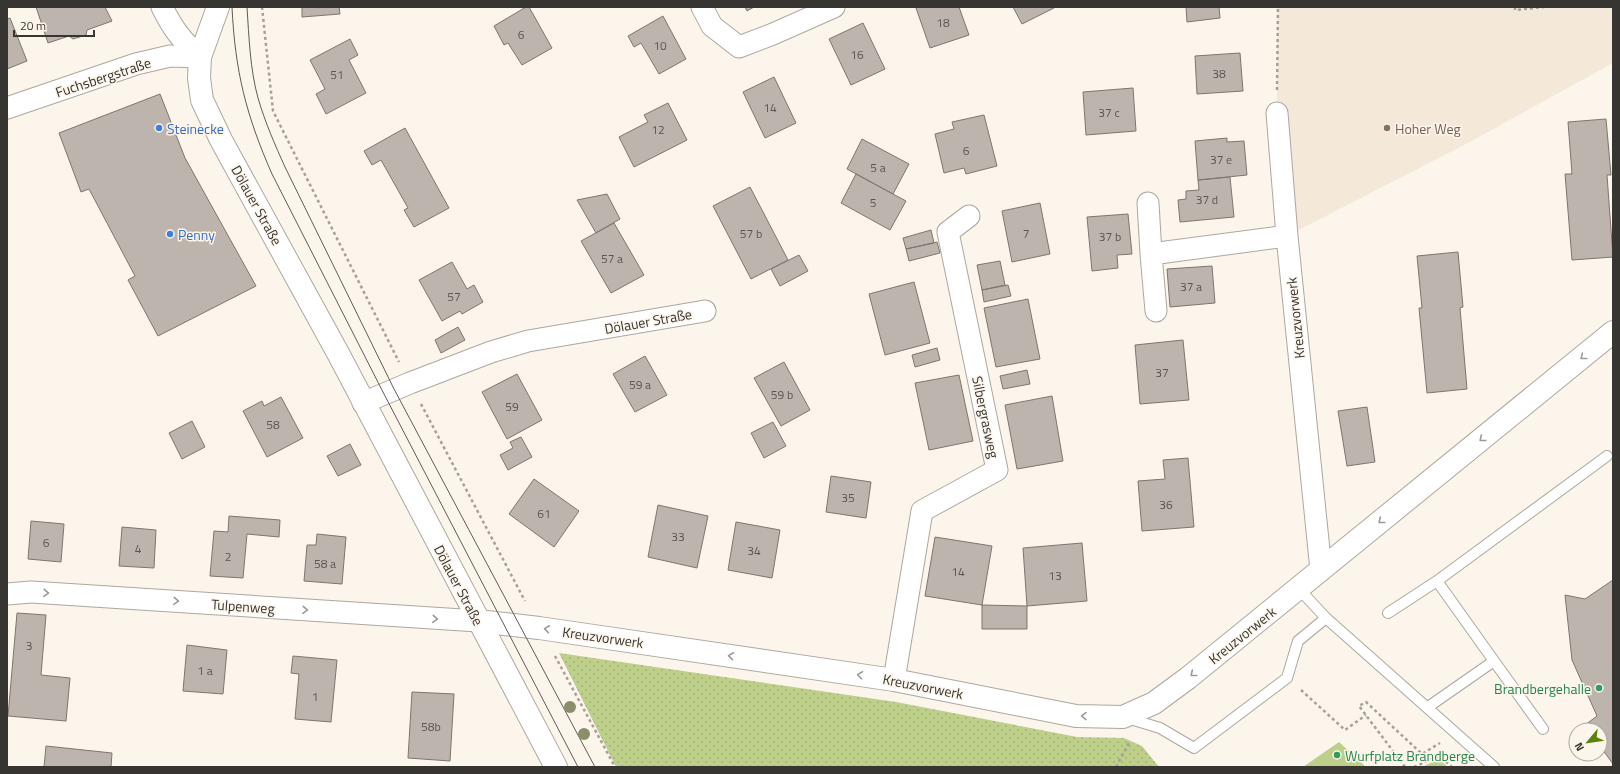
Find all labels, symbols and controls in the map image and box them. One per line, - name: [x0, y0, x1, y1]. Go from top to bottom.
- scale bar: [14, 12, 94, 38]
- house number: 18: [936, 13, 950, 32]
- text: 20 m: [20, 16, 46, 35]
- house number: 6: [518, 25, 525, 44]
- house number: 10: [653, 36, 667, 55]
- house number: 16: [850, 45, 864, 64]
- street label: Fuchsbergstraße: [52, 52, 154, 102]
- house number: 38: [1212, 64, 1226, 83]
- house number: 51: [330, 65, 344, 84]
- house number: 14: [763, 98, 777, 117]
- house number: 37 c: [1098, 103, 1120, 122]
- place label: Steinecke: [167, 118, 224, 139]
- place label: Hoher Weg: [1395, 118, 1461, 139]
- house number: 12: [651, 120, 665, 139]
- marker: Steinecke: [154, 123, 164, 133]
- marker: Hoher Weg: [1382, 123, 1392, 133]
- house number: 6: [963, 141, 970, 160]
- house number: 37 e: [1210, 150, 1232, 169]
- house number: 5 a: [870, 158, 886, 177]
- street label: Dölauer Straße: [226, 161, 288, 249]
- house number: 37 d: [1196, 190, 1218, 209]
- house number: 5: [870, 193, 877, 212]
- place label: Penny: [178, 224, 215, 245]
- house number: 57 b: [740, 224, 762, 243]
- house number: 7: [1023, 224, 1029, 243]
- house number: 37 b: [1099, 227, 1121, 246]
- marker: Penny: [165, 229, 175, 239]
- house number: 57 a: [601, 249, 623, 268]
- street label: Kreuzvorwerk: [1280, 276, 1310, 360]
- house number: 37 a: [1180, 277, 1202, 296]
- house number: 57: [447, 287, 461, 306]
- street label: Dölauer Straße: [603, 303, 693, 339]
- one-way arrow: [1580, 353, 1587, 360]
- house number: 37: [1155, 363, 1169, 382]
- street label: Silbergrasweg: [967, 374, 1005, 460]
- house number: 59 a: [629, 375, 651, 394]
- house number: 59 b: [771, 385, 793, 404]
- house number: 59: [505, 397, 519, 416]
- house number: 58: [266, 415, 280, 434]
- one-way arrow: [1479, 435, 1487, 442]
- house number: 35: [841, 488, 855, 507]
- house number: 36: [1159, 495, 1173, 514]
- house number: 61: [537, 504, 551, 523]
- one-way arrow: [1379, 517, 1386, 524]
- house number: 33: [671, 527, 685, 546]
- house number: 6: [43, 533, 50, 552]
- house number: 4: [135, 539, 142, 558]
- street label: Dölauer Straße: [429, 541, 489, 629]
- house number: 34: [747, 541, 761, 560]
- house number: 2: [225, 547, 231, 566]
- house number: 58 a: [314, 554, 336, 573]
- house number: 14: [951, 562, 965, 581]
- house number: 13: [1048, 566, 1062, 585]
- one-way arrow: [43, 588, 49, 597]
- street label: Tulpenweg: [211, 593, 275, 619]
- one-way arrow: [173, 597, 179, 606]
- street label: Kreuzvorwerk: [1204, 601, 1281, 669]
- one-way arrow: [302, 605, 308, 614]
- one-way arrow: [432, 614, 438, 623]
- street label: Kreuzvorwerk: [561, 621, 645, 653]
- one-way arrow: [544, 625, 550, 634]
- house number: 3: [26, 636, 32, 655]
- one-way arrow: [728, 652, 734, 661]
- house number: 1 a: [197, 661, 213, 680]
- street label: Kreuzvorwerk: [881, 668, 965, 704]
- one-way arrow: [1191, 669, 1198, 676]
- one-way arrow: [857, 671, 863, 680]
- place label: Brandbergehalle: [1494, 678, 1591, 699]
- marker: Brandbergehalle: [1594, 683, 1604, 693]
- house number: 1: [312, 687, 318, 706]
- one-way arrow: [1081, 712, 1087, 720]
- house number: 58b: [421, 717, 441, 736]
- north arrow: [1568, 722, 1608, 762]
- text: N: [1570, 740, 1588, 754]
- place label: Wurfplatz Brandberge: [1345, 745, 1475, 766]
- marker: Wurfplatz Brandberge: [1332, 750, 1342, 760]

